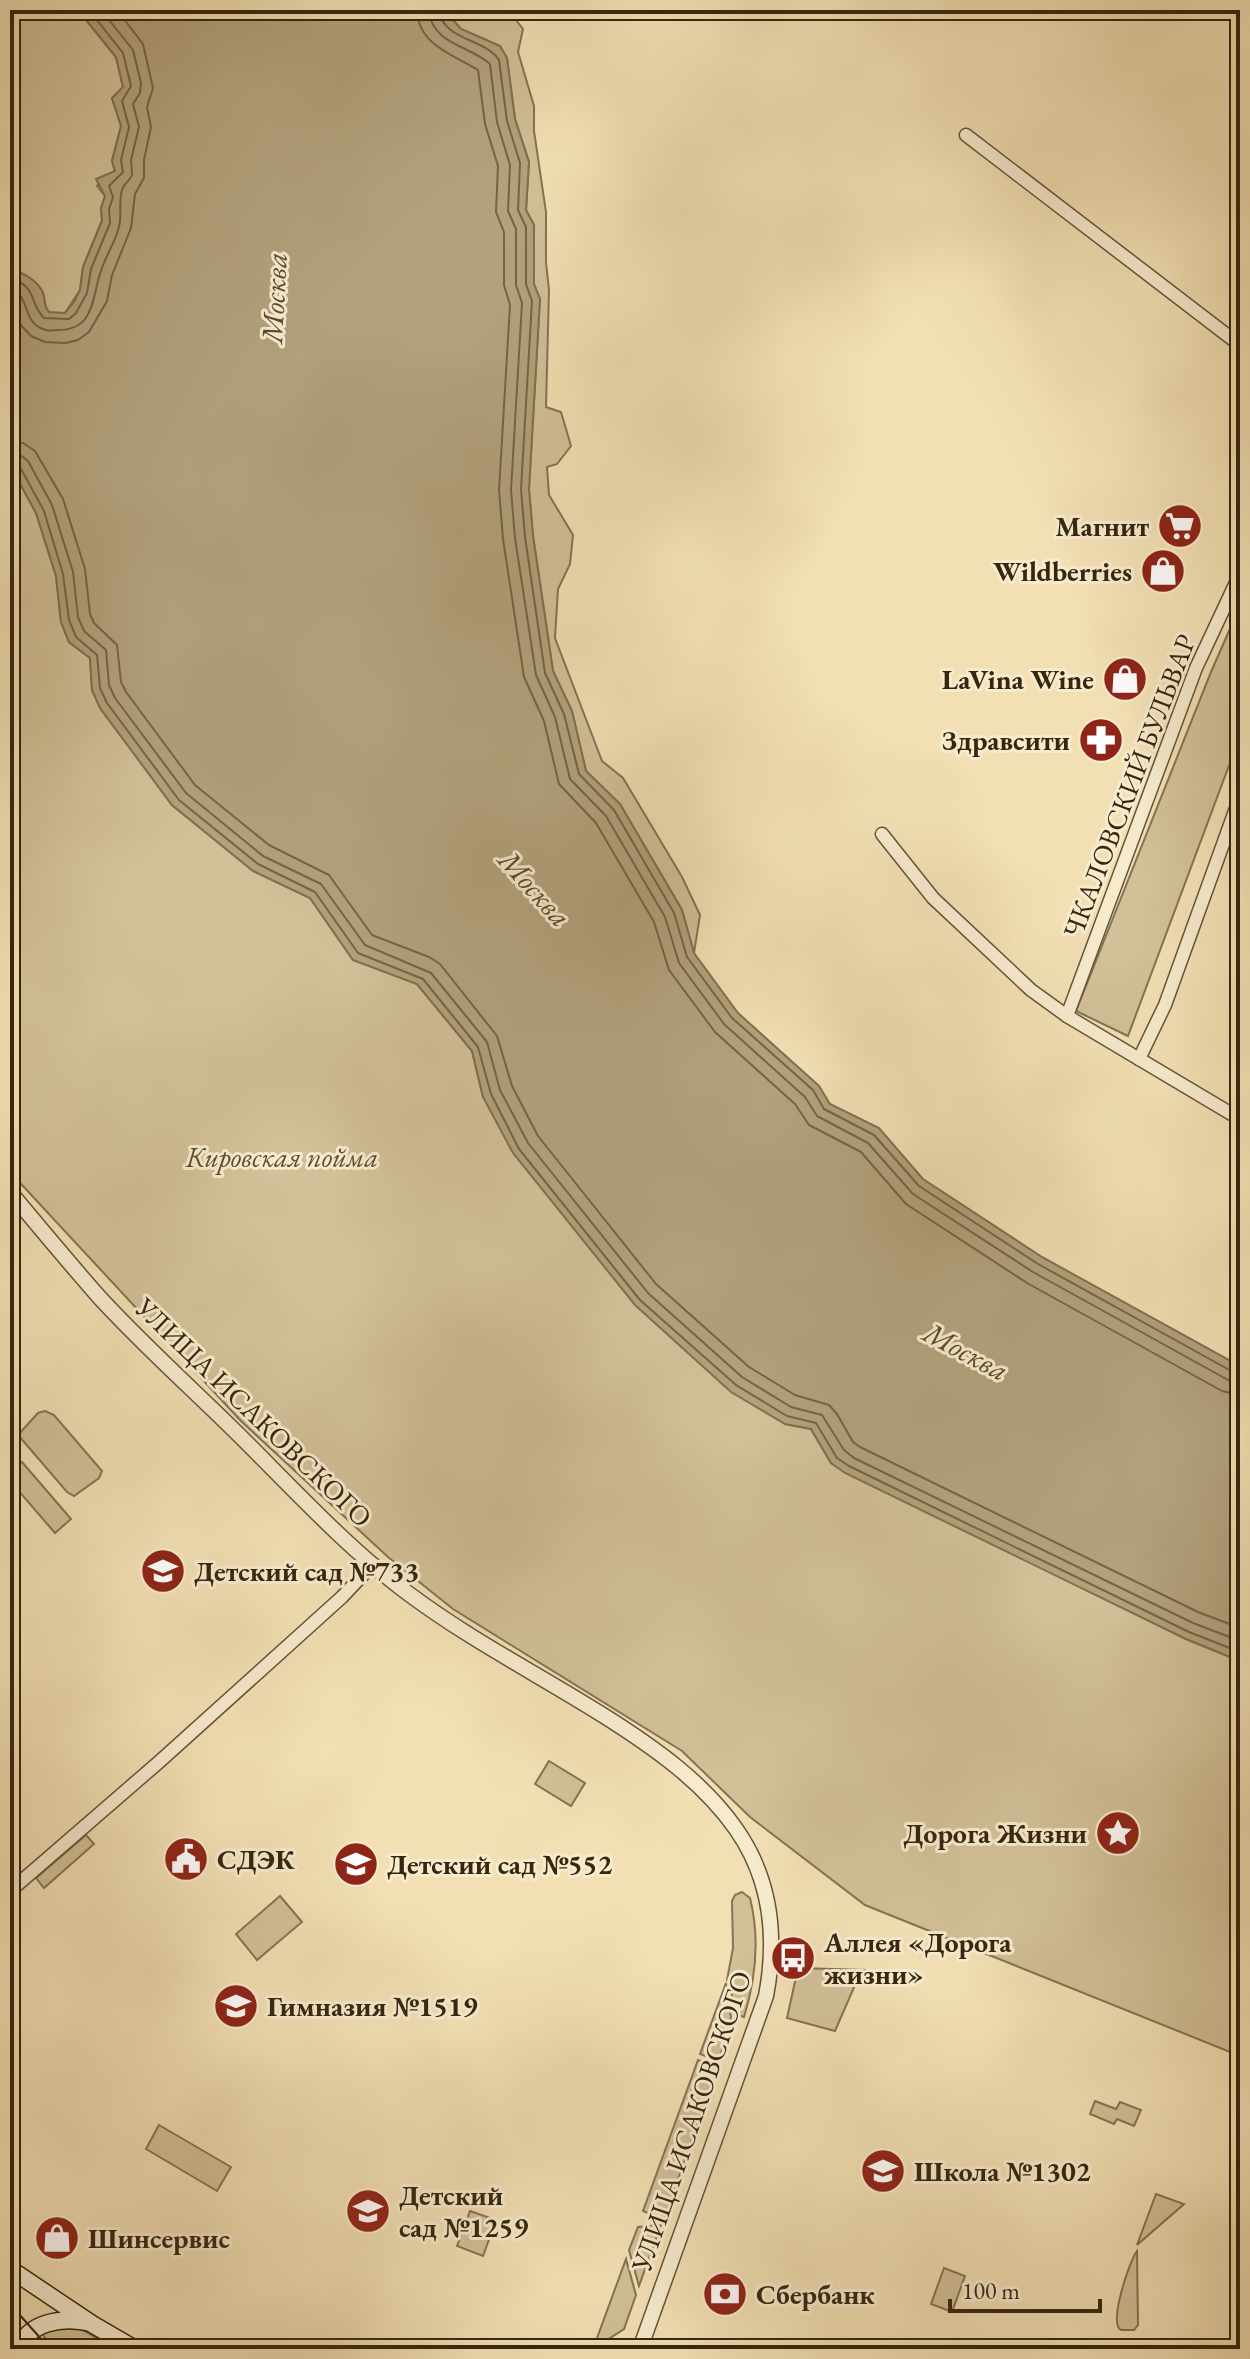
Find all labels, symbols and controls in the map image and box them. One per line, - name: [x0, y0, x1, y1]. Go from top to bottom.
- water label: Москва: [252, 252, 296, 346]
- supermarket icon: Магнит: [1156, 502, 1204, 550]
- place label: Магнит: [1055, 508, 1149, 544]
- shop icon: Wildberries: [1139, 547, 1187, 595]
- place label: Wildberries: [993, 553, 1132, 589]
- street label: ЧКАЛОВСКИЙ БУЛЬВАР: [1054, 629, 1204, 943]
- shop icon: LaVina Wine: [1101, 655, 1149, 703]
- place label: LaVina Wine: [942, 661, 1094, 697]
- pharmacy icon: Здравсити: [1077, 716, 1125, 764]
- place label: Здравсити: [942, 722, 1070, 758]
- water label: Москва: [489, 840, 580, 935]
- park label: Кировская пойма: [185, 1139, 378, 1175]
- street label: УЛИЦА ИСАКОВСКОГО: [127, 1289, 380, 1535]
- water label: Москва: [915, 1311, 1015, 1390]
- school or university icon: Детский сад №733: [139, 1547, 187, 1595]
- place label: Детский сад №733: [194, 1553, 419, 1589]
- place icon: Дорога Жизни: [1094, 1809, 1142, 1857]
- place label: Дорога Жизни: [903, 1815, 1087, 1851]
- public building icon: СДЭК: [162, 1835, 210, 1883]
- school or university icon: Детский сад №552: [332, 1840, 380, 1888]
- place label: СДЭК: [217, 1841, 296, 1877]
- place label: Детский сад №552: [387, 1846, 612, 1882]
- place label: Аллея «Дорога жизни»: [823, 1924, 1012, 1992]
- bus stop icon: Аллея «Дорога жизни»: [769, 1934, 817, 1982]
- street label: УЛИЦА ИСАКОВСКОГО: [622, 1966, 759, 2277]
- school or university icon: Гимназия №1519: [212, 1982, 260, 2030]
- place label: Гимназия №1519: [267, 1988, 478, 2024]
- school or university icon: Школа №1302: [859, 2147, 907, 2195]
- place label: Школа №1302: [914, 2153, 1091, 2189]
- place label: Детский сад №1259: [399, 2177, 528, 2245]
- school or university icon: Детский сад №1259: [344, 2187, 392, 2235]
- shop icon: Шинсервис: [33, 2214, 81, 2262]
- place label: Шинсервис: [88, 2220, 230, 2256]
- scale bar: [950, 2263, 1100, 2313]
- bank icon: Сбербанк: [701, 2270, 749, 2318]
- text: 100 m: [962, 2275, 1020, 2306]
- place label: Сбербанк: [756, 2276, 875, 2312]

